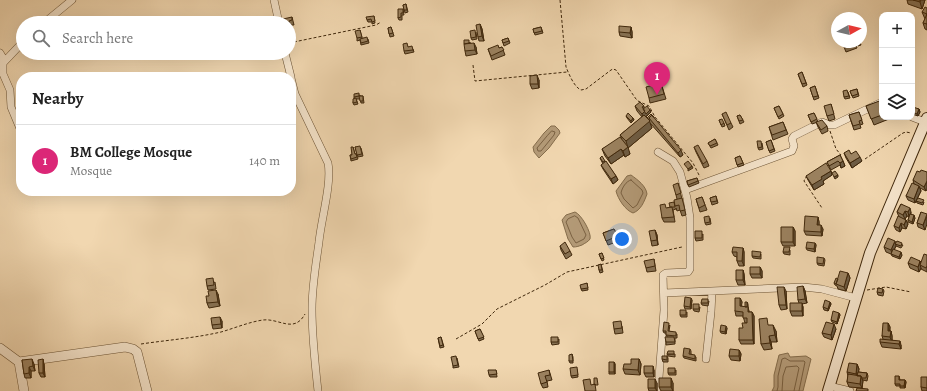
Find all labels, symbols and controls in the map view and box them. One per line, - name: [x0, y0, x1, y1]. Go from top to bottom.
- north arrow: [831, 12, 867, 48]
- map controls: [879, 12, 915, 120]
- button: +: [879, 12, 915, 48]
- search box: [16, 16, 296, 60]
- icon: search: [30, 27, 52, 49]
- text: Search here: [62, 28, 133, 48]
- button: −: [879, 48, 915, 84]
- pin: 1: [644, 62, 670, 95]
- button: layers: [879, 84, 915, 120]
- text: Nearby: [32, 87, 83, 110]
- text: BM College Mosque: [70, 142, 192, 162]
- text: 1: [43, 152, 47, 169]
- text: 140 m: [249, 152, 280, 169]
- text: Mosque: [70, 162, 112, 179]
- your location: [612, 229, 632, 249]

